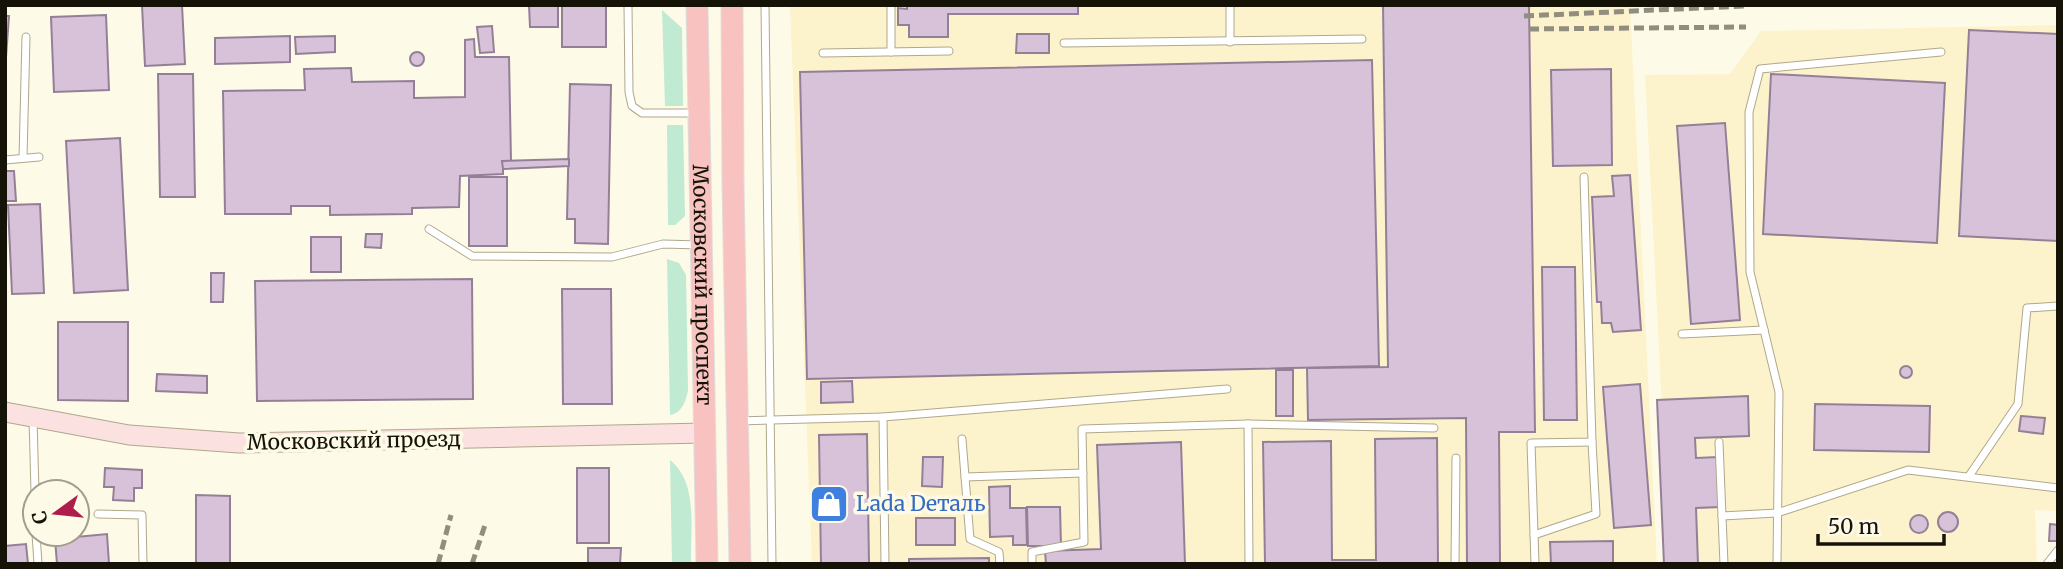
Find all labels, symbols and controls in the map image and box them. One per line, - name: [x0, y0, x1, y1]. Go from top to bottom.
- street label: Московский проспект: [687, 164, 718, 406]
- street label: Московский проезд: [247, 425, 461, 456]
- north arrow: [21, 478, 91, 548]
- shop icon: Lada Dеталь: [808, 483, 850, 525]
- place label: Lada Dеталь: [856, 490, 986, 517]
- scale bar: [1818, 503, 1944, 546]
- text: С: [26, 508, 53, 527]
- text: 50 m: [1828, 513, 1879, 540]

